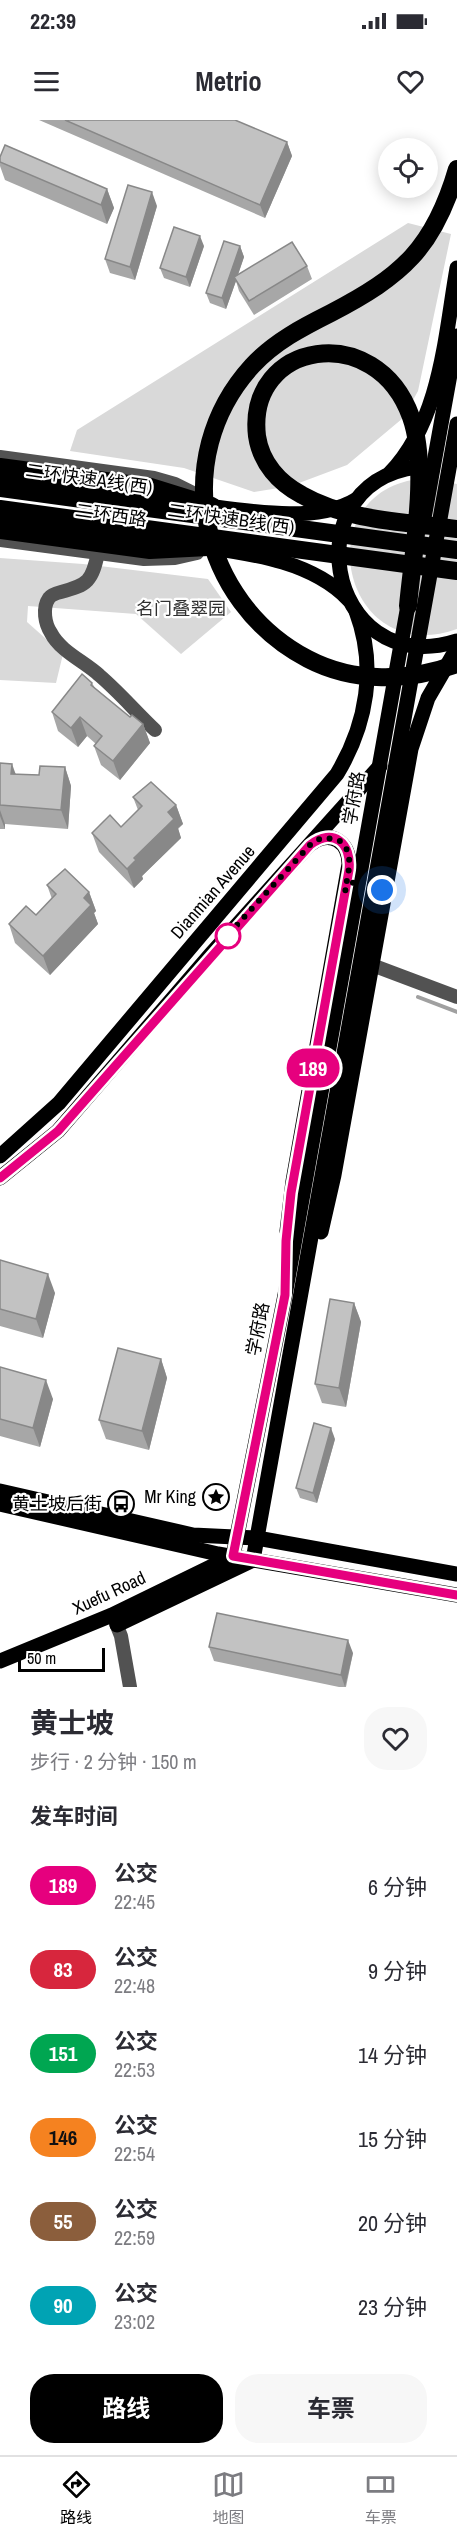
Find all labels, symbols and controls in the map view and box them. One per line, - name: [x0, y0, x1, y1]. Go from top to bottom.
- text: 22:39: [30, 6, 76, 36]
- text: Metrio: [195, 63, 262, 99]
- icon: menu: [30, 65, 63, 98]
- icon: heart: [394, 65, 427, 98]
- map controls: [378, 138, 438, 198]
- button: locate: [378, 138, 438, 198]
- street label: 二环快速A线(西): [24, 457, 154, 500]
- street label: 二环西路: [74, 497, 148, 532]
- street label: 二环快速B线(西): [166, 497, 296, 540]
- park label: 名门叠翠园: [136, 596, 226, 621]
- street label: 学府路: [337, 769, 371, 827]
- street label: Dianmian Avenue: [165, 839, 260, 944]
- your location: [367, 875, 397, 905]
- unlabelled marker: [215, 923, 241, 949]
- line badge: 189: [278, 1048, 348, 1088]
- text: 189: [299, 1054, 327, 1083]
- street label: 学府路: [240, 1300, 275, 1358]
- place icon: Mr King: [201, 1482, 231, 1512]
- place label: Mr King: [144, 1484, 197, 1509]
- bus stop icon: 黄土坡后街: [106, 1489, 136, 1519]
- place label: 黄土坡后街: [12, 1491, 102, 1516]
- street label: Xuefu Road: [68, 1565, 149, 1620]
- scale bar: [18, 1645, 105, 1672]
- text: 50 m: [27, 1647, 56, 1669]
- text: 黄士坡: [30, 1704, 114, 1742]
- button: heart: [364, 1707, 427, 1770]
- text: 步行 · 2 分钟 · 150 m: [30, 1748, 197, 1775]
- text: 发车时间: [30, 1801, 118, 1831]
- text: 公交: [114, 1858, 158, 1888]
- text: 189: [49, 1871, 77, 1900]
- text: 6 分钟: [368, 1872, 427, 1902]
- text: 22:45: [114, 1888, 155, 1915]
- text: 公交: [114, 1942, 158, 1972]
- text: 83: [53, 1955, 73, 1984]
- text: 9 分钟: [368, 1956, 427, 1986]
- text: 22:48: [114, 1972, 155, 1999]
- text: 公交: [114, 2026, 158, 2056]
- text: 151: [49, 2039, 77, 2068]
- text: 14 分钟: [358, 2040, 427, 2070]
- text: 22:53: [114, 2056, 155, 2083]
- text: 公交: [114, 2110, 158, 2140]
- text: 146: [49, 2123, 77, 2152]
- text: 15 分钟: [358, 2124, 427, 2154]
- text: 22:54: [114, 2140, 155, 2167]
- text: 公交: [114, 2194, 158, 2224]
- text: 55: [53, 2207, 73, 2236]
- text: 20 分钟: [358, 2208, 427, 2238]
- text: 22:59: [114, 2224, 155, 2251]
- text: 公交: [114, 2278, 158, 2308]
- text: 90: [53, 2291, 73, 2320]
- text: 23 分钟: [358, 2292, 427, 2322]
- text: 23:02: [114, 2308, 155, 2335]
- button: 路线: [30, 2374, 223, 2443]
- button: 车票: [235, 2374, 427, 2443]
- tab: 路线: [60, 2468, 93, 2528]
- tab: 地图: [212, 2468, 245, 2528]
- tab: 车票: [364, 2468, 397, 2528]

